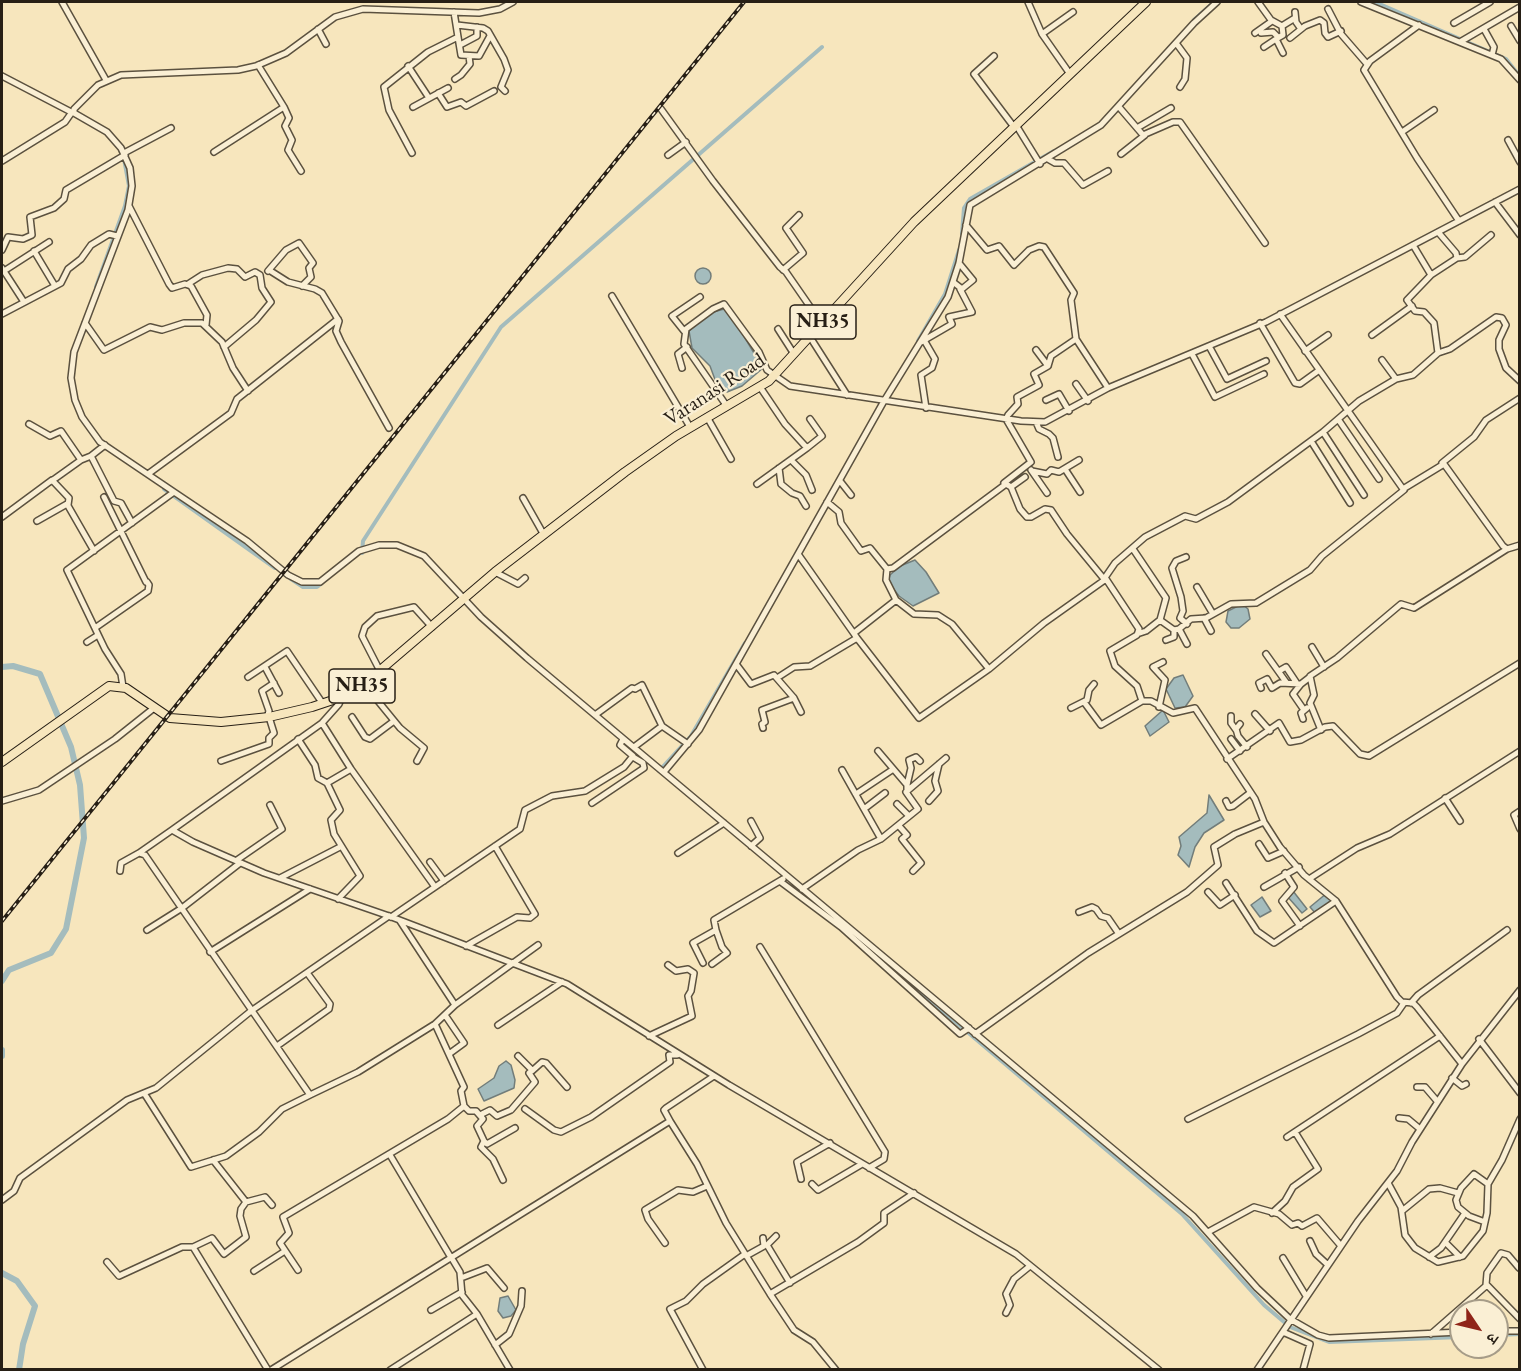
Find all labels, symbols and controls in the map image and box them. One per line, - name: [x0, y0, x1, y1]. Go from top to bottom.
- road number: NH35: [790, 305, 856, 339]
- street label: Varanasi Road: [660, 348, 770, 432]
- road number: NH35: [329, 669, 395, 703]
- north arrow: [1449, 1299, 1509, 1359]
- text: उ: [1482, 1329, 1503, 1348]

